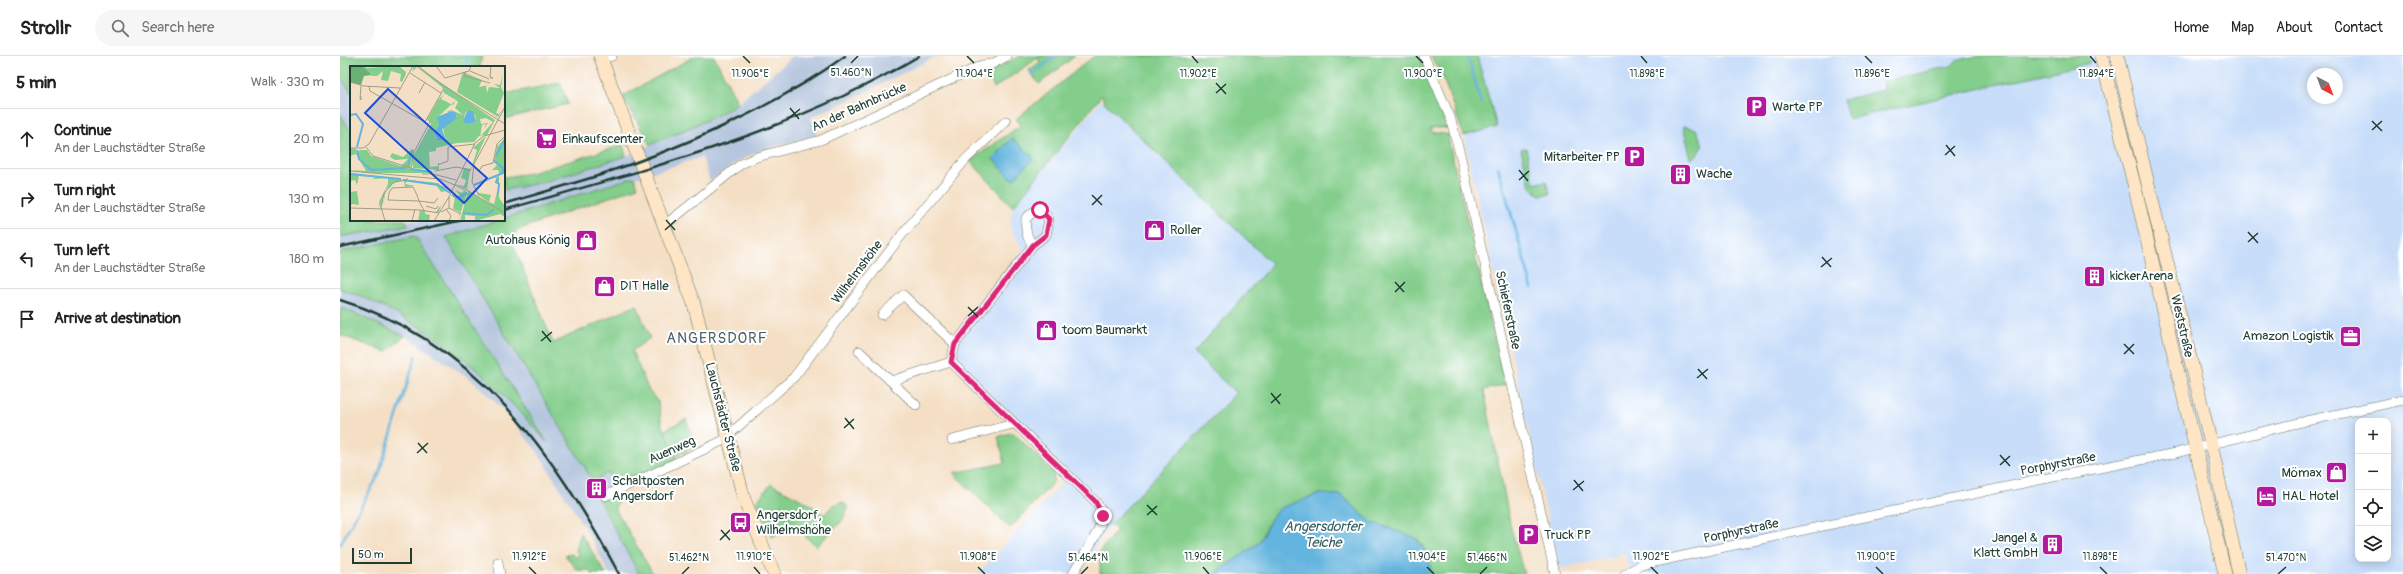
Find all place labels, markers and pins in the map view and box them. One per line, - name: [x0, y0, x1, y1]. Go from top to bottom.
- parking icon: Warte PP: [1744, 94, 1770, 120]
- place label: Warte PP: [1772, 99, 1823, 115]
- supermarket icon: Einkaufscenter: [534, 126, 560, 152]
- place label: Einkaufscenter: [562, 131, 644, 147]
- parking icon: Mitarbeiter PP: [1622, 144, 1648, 170]
- place label: Mitarbeiter PP: [1544, 149, 1620, 165]
- building icon: Wache: [1667, 161, 1693, 187]
- place label: Wache: [1696, 166, 1733, 182]
- shop icon: Roller: [1141, 217, 1167, 243]
- place label: Roller: [1170, 222, 1202, 238]
- shop icon: Autohaus König: [573, 227, 599, 253]
- place label: Autohaus König: [485, 232, 570, 248]
- building icon: kickerArena: [2082, 263, 2108, 289]
- place label: kickerArena: [2110, 268, 2173, 284]
- shop icon: DIT Halle: [592, 273, 618, 299]
- place label: DIT Halle: [620, 278, 669, 294]
- shop icon: toom Baumarkt: [1033, 317, 1059, 343]
- place label: toom Baumarkt: [1061, 322, 1148, 338]
- office icon: Amazon Logistik: [2337, 323, 2363, 349]
- place label: Amazon Logistik: [2242, 328, 2335, 344]
- shop icon: Mömax: [2324, 460, 2350, 486]
- place label: Mömax: [2281, 465, 2322, 481]
- place label: Schaltposten Angersdorf: [612, 473, 684, 504]
- building icon: Schaltposten Angersdorf: [584, 475, 610, 501]
- hotel icon: HAL Hotel: [2253, 483, 2279, 509]
- place label: HAL Hotel: [2282, 488, 2339, 504]
- place label: Angersdorf, Wilhelmshöhe: [756, 507, 832, 538]
- bus stop icon: Angersdorf, Wilhelmshöhe: [727, 509, 753, 535]
- parking icon: Truck PP: [1516, 522, 1542, 548]
- place label: Truck PP: [1544, 527, 1591, 543]
- place label: Jangel & Klatt GmbH: [1973, 530, 2038, 561]
- building icon: Jangel & Klatt GmbH: [2040, 532, 2066, 558]

